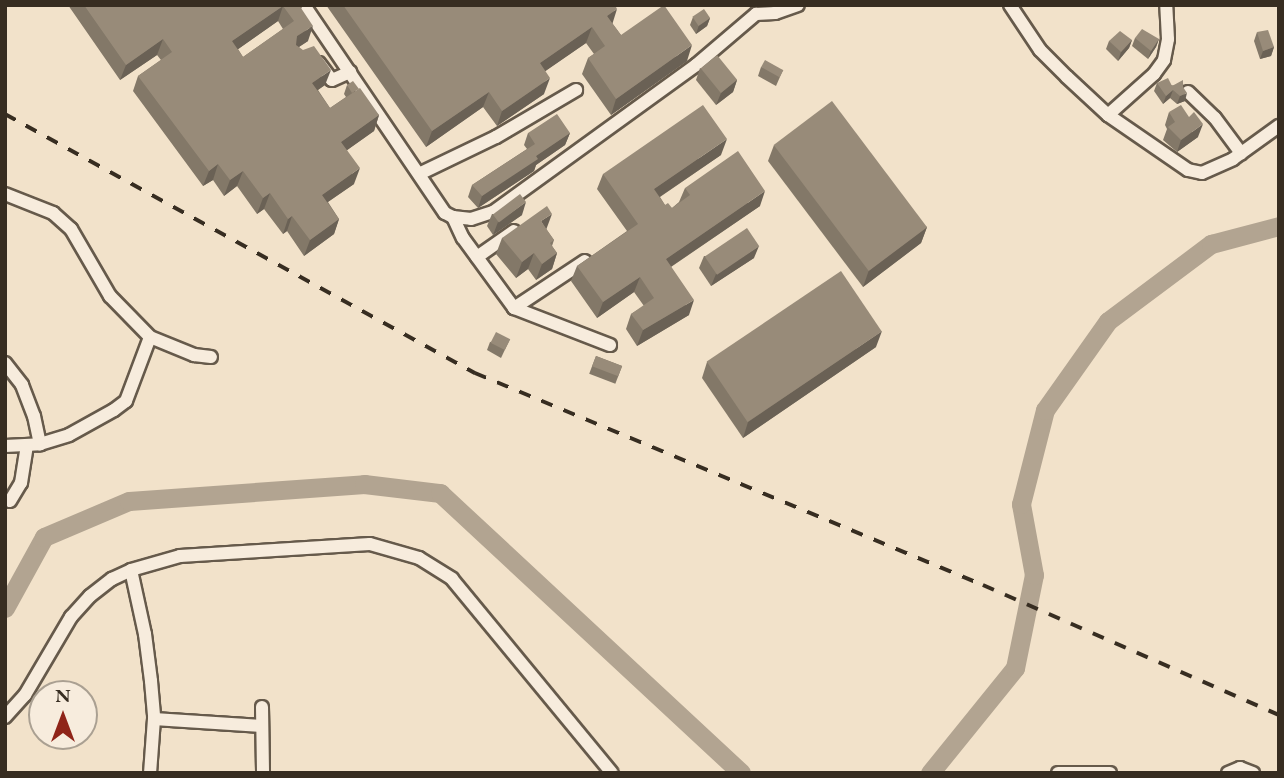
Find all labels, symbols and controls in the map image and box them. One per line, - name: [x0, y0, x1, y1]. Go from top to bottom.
- north arrow: [28, 680, 98, 750]
- text: N: [55, 683, 71, 708]

